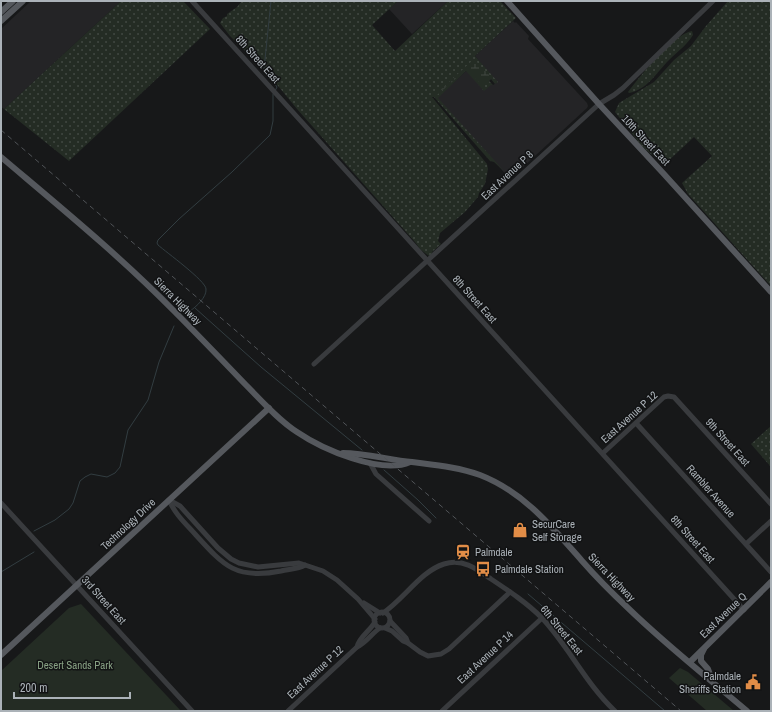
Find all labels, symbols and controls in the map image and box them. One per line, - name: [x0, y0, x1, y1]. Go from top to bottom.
- street label: 8th Street East: [233, 32, 283, 86]
- street label: 10th Street East: [619, 112, 674, 169]
- street label: East Avenue P 8: [478, 147, 536, 203]
- street label: 8th Street East: [450, 272, 500, 326]
- street label: Sierra Highway: [151, 274, 205, 328]
- street label: East Avenue P 12: [598, 388, 660, 446]
- street label: 9th Street East: [703, 415, 753, 469]
- street label: Rambler Avenue: [684, 462, 738, 520]
- street label: Technology Drive: [98, 495, 158, 553]
- street label: 8th Street East: [668, 512, 718, 566]
- place label: SecurCare Self Storage: [532, 517, 582, 544]
- shop icon: SecurCare Self Storage: [511, 521, 529, 539]
- station icon: Palmdale: [454, 543, 472, 561]
- place label: Palmdale: [475, 545, 513, 559]
- street label: Sierra Highway: [585, 550, 639, 605]
- bus stop icon: Palmdale Station: [474, 560, 492, 578]
- place label: Palmdale Station: [495, 562, 564, 576]
- street label: 3rd Street East: [79, 573, 130, 627]
- street label: East Avenue Q: [697, 589, 749, 641]
- street label: 6th Street East: [538, 602, 587, 658]
- street label: East Avenue P 14: [454, 628, 516, 686]
- street label: East Avenue P 12: [284, 643, 346, 701]
- park label: Desert Sands Park: [37, 658, 113, 672]
- place label: Palmdale Sheriffs Station: [679, 669, 741, 696]
- public building icon: Palmdale Sheriffs Station: [744, 673, 762, 691]
- scale bar: [14, 674, 130, 700]
- text: 200 m: [20, 680, 47, 696]

